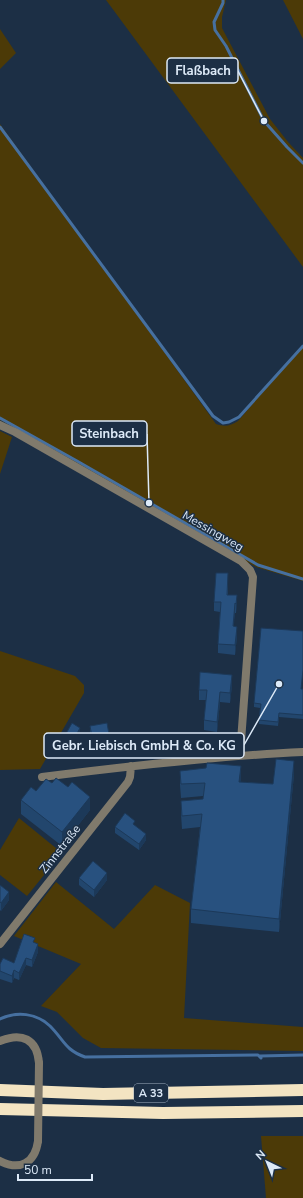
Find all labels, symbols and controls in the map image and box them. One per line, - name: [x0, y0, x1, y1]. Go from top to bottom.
- callout: Flaßbach: [167, 58, 238, 83]
- text: Flaßbach: [175, 62, 231, 80]
- callout: Steinbach: [72, 421, 147, 446]
- text: Steinbach: [79, 425, 139, 443]
- street label: Messingweg: [179, 507, 247, 555]
- callout: Gebr. Liebisch GmbH & Co. KG: [44, 733, 244, 758]
- text: Gebr. Liebisch GmbH & Co. KG: [52, 737, 236, 755]
- street label: Zinnstraße: [36, 821, 84, 877]
- road number: A 33: [134, 1084, 168, 1102]
- north arrow: [247, 1142, 287, 1182]
- text: N: [252, 1147, 269, 1163]
- scale bar: [18, 1156, 92, 1182]
- text: 50 m: [24, 1162, 52, 1178]

